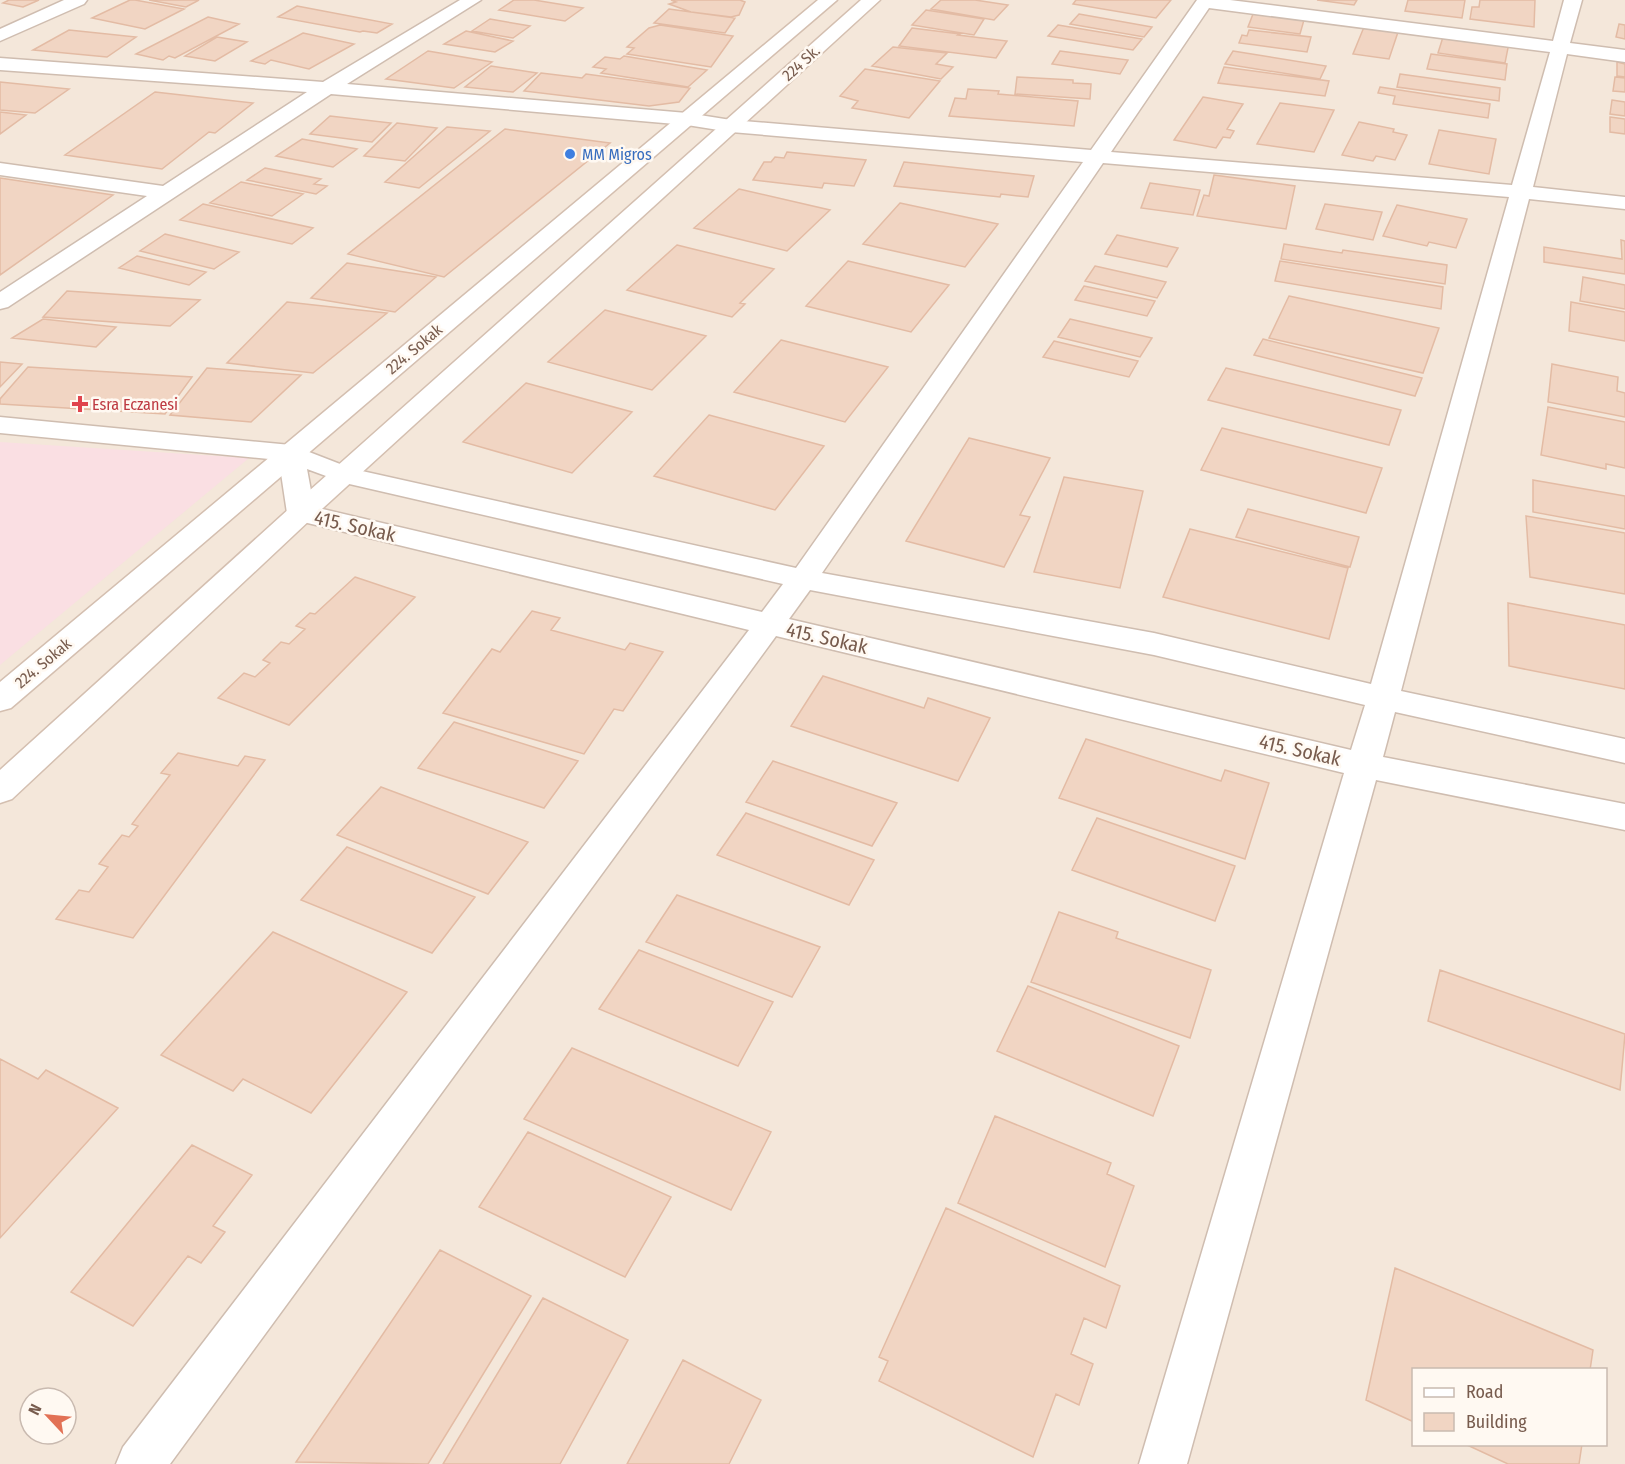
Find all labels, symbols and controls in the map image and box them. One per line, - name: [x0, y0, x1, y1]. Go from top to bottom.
- street label: 224 Sk.: [778, 41, 824, 85]
- place label: MM Migros: [582, 145, 652, 164]
- marker: MM Migros: [563, 147, 577, 161]
- street label: 224. Sokak: [382, 320, 446, 378]
- place label: Esra Eczanesi: [92, 395, 178, 414]
- marker: Esra Eczanesi: [73, 397, 87, 411]
- street label: 415. Sokak: [312, 505, 399, 547]
- street label: 415. Sokak: [784, 617, 871, 659]
- street label: 224. Sokak: [11, 634, 75, 692]
- street label: 415. Sokak: [1257, 729, 1344, 771]
- legend: [1412, 1368, 1607, 1446]
- text: Road: [1466, 1381, 1503, 1403]
- north arrow: [18, 1386, 78, 1446]
- text: N: [24, 1401, 46, 1418]
- text: Building: [1466, 1411, 1527, 1433]

